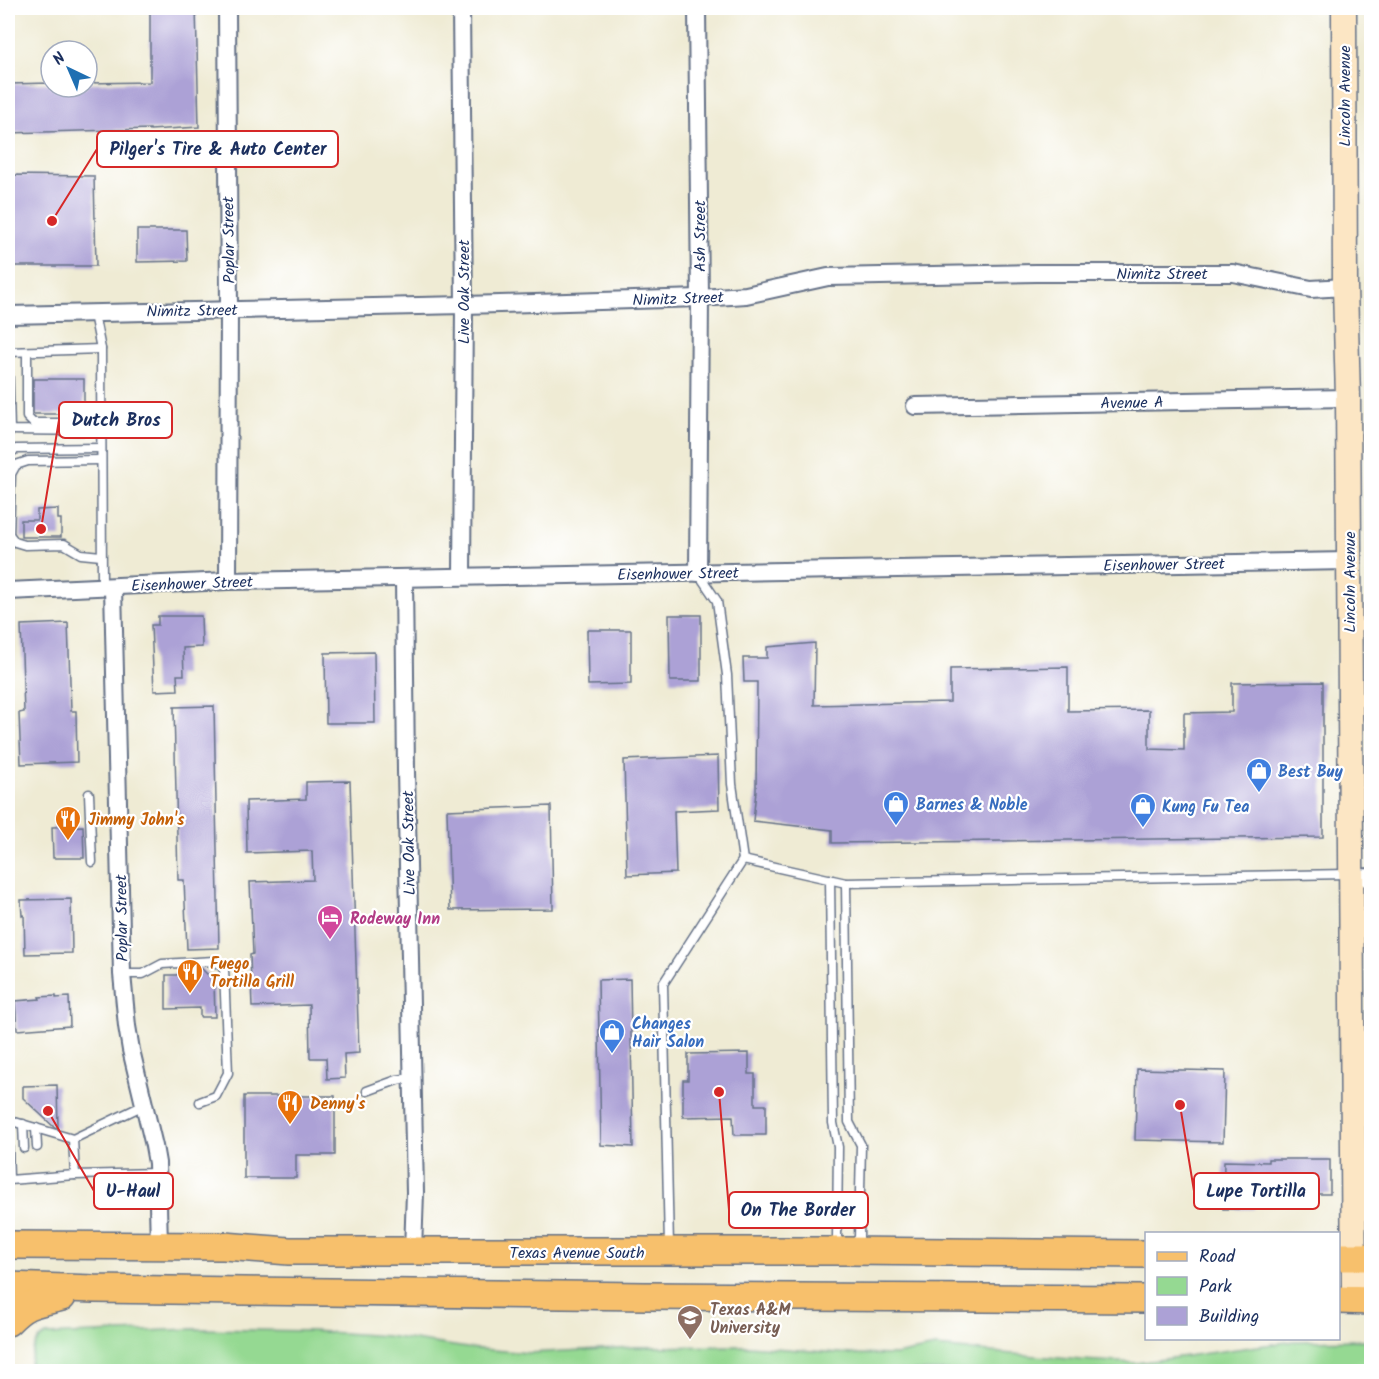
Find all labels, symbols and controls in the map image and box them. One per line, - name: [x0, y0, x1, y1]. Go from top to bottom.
- north arrow: [39, 39, 99, 99]
- street label: Lincoln Avenue: [1333, 45, 1358, 147]
- text: N: [47, 47, 72, 72]
- callout: Pilger's Tire & Auto Center: [97, 131, 338, 167]
- text: Pilger's Tire & Auto Center: [109, 136, 328, 165]
- street label: Poplar Street: [216, 195, 243, 284]
- street label: Ash Street: [688, 199, 713, 272]
- street label: Live Oak Street: [452, 239, 477, 344]
- street label: Nimitz Street: [1116, 262, 1209, 287]
- street label: Nimitz Street: [632, 285, 725, 314]
- street label: Nimitz Street: [146, 298, 239, 325]
- street label: Avenue A: [1100, 390, 1164, 417]
- callout: Dutch Bros: [59, 402, 172, 438]
- text: Dutch Bros: [71, 407, 161, 436]
- street label: Lincoln Avenue: [1338, 531, 1363, 633]
- street label: Eisenhower Street: [1103, 552, 1226, 579]
- street label: Eisenhower Street: [617, 561, 740, 588]
- street label: Eisenhower Street: [131, 570, 254, 599]
- shop icon: Best Buy: [1244, 756, 1274, 794]
- place label: Best Buy: [1278, 760, 1343, 785]
- shop icon: Barnes & Noble: [881, 789, 911, 827]
- street label: Live Oak Street: [396, 790, 423, 896]
- shop icon: Kung Fu Tea: [1128, 791, 1158, 829]
- place label: Barnes & Noble: [916, 793, 1028, 818]
- place label: Kung Fu Tea: [1162, 795, 1249, 820]
- restaurant icon: Jimmy John's: [53, 804, 83, 842]
- place label: Jimmy John's: [88, 808, 185, 833]
- street label: Poplar Street: [109, 873, 136, 962]
- hotel icon: Rodeway Inn: [315, 903, 345, 941]
- place label: Rodeway Inn: [350, 907, 440, 932]
- place label: Fuego Tortilla Grill: [210, 952, 295, 995]
- restaurant icon: Fuego Tortilla Grill: [175, 957, 205, 995]
- place label: Changes Hair Salon: [632, 1012, 704, 1055]
- shop icon: Changes Hair Salon: [597, 1017, 627, 1055]
- restaurant icon: Denny's: [275, 1088, 305, 1126]
- place label: Denny's: [310, 1092, 366, 1117]
- callout: U-Haul: [94, 1173, 173, 1209]
- callout: Lupe Tortilla: [1194, 1173, 1319, 1209]
- text: U-Haul: [106, 1178, 161, 1207]
- text: Lupe Tortilla: [1206, 1178, 1306, 1207]
- callout: On The Border: [729, 1192, 868, 1228]
- text: On The Border: [741, 1197, 857, 1226]
- legend: [1145, 1232, 1340, 1340]
- street label: Texas Avenue South: [509, 1241, 645, 1266]
- text: Road: [1199, 1243, 1236, 1272]
- text: Park: [1199, 1273, 1232, 1302]
- place label: Texas A&M University: [710, 1298, 792, 1341]
- school or university icon: Texas A&M University: [675, 1303, 705, 1341]
- text: Building: [1199, 1303, 1259, 1332]

